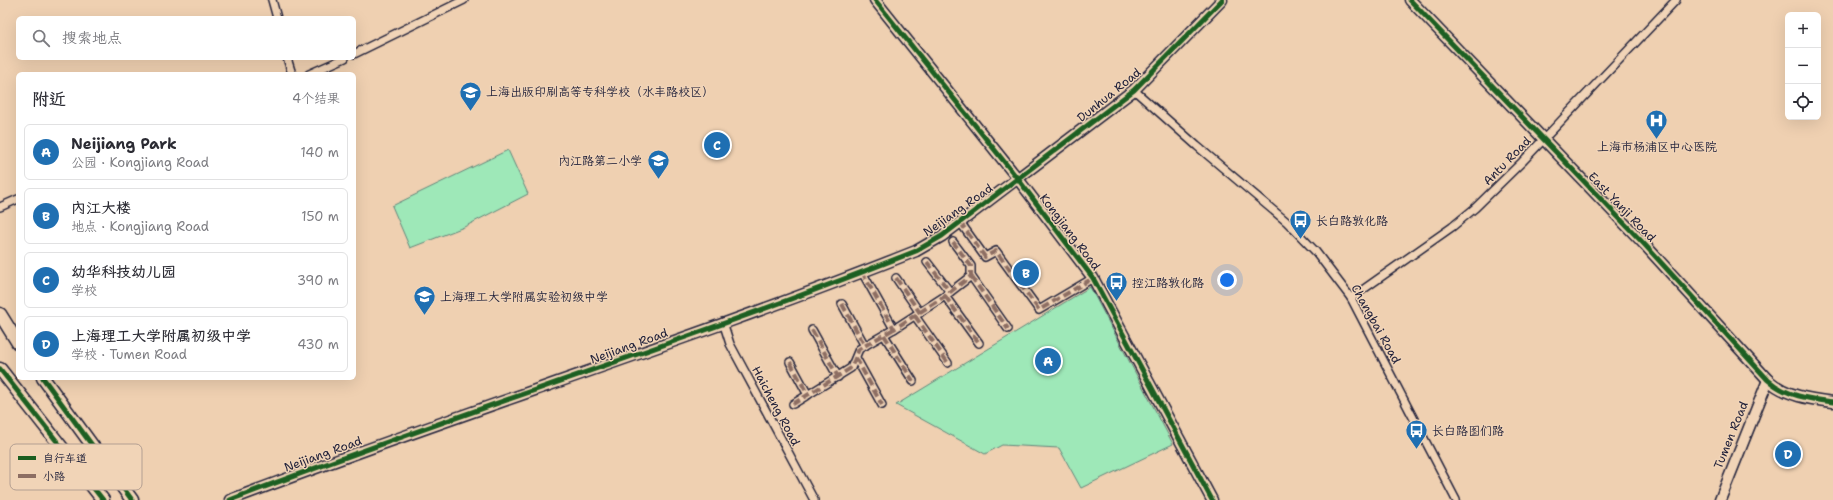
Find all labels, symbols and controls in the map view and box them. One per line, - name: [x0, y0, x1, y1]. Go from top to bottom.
- map controls: [1785, 12, 1821, 120]
- button: +: [1785, 12, 1821, 48]
- search box: [16, 16, 356, 60]
- icon: search: [30, 27, 52, 49]
- text: 搜索地点: [62, 28, 122, 48]
- button: −: [1785, 48, 1821, 84]
- street label: Dunhua Road: [1074, 64, 1145, 126]
- school or university icon: 上海出版印刷高等专科学校（水丰路校区）: [457, 79, 483, 112]
- place label: 上海出版印刷高等专科学校（水丰路校区）: [486, 84, 714, 100]
- button: locate: [1785, 84, 1821, 120]
- text: 附近: [32, 88, 66, 110]
- text: 4个结果: [292, 90, 340, 107]
- hospital icon: 上海市杨浦区中心医院: [1644, 107, 1670, 140]
- pin: C: [704, 130, 730, 160]
- street label: Antu Road: [1480, 133, 1535, 189]
- text: Neijiang Park: [71, 134, 177, 154]
- place label: 上海市杨浦区中心医院: [1597, 139, 1717, 155]
- text: A: [41, 144, 51, 161]
- text: 140 m: [300, 144, 339, 161]
- school or university icon: 内江路第二小学: [645, 148, 671, 181]
- place label: 内江路第二小学: [558, 153, 642, 169]
- text: 公园 · Kongjiang Road: [71, 154, 209, 171]
- street label: East Yanji Road: [1585, 169, 1660, 246]
- street label: Neijiang Road: [920, 180, 996, 240]
- street label: Kongjiang Road: [1036, 191, 1104, 274]
- text: 内江大楼: [71, 198, 131, 218]
- text: B: [42, 208, 50, 225]
- text: 150 m: [301, 208, 339, 225]
- bus stop icon: 长白路敦化路: [1288, 208, 1314, 241]
- place label: 长白路敦化路: [1316, 213, 1388, 229]
- text: 地点 · Kongjiang Road: [71, 218, 209, 235]
- pin: B: [1013, 258, 1039, 288]
- text: 幼华科技幼儿园: [71, 262, 176, 282]
- bus stop icon: 控江路敦化路: [1104, 270, 1130, 303]
- your location: [1217, 270, 1237, 290]
- text: C: [42, 272, 50, 289]
- text: 390 m: [297, 272, 339, 289]
- place label: 控江路敦化路: [1132, 275, 1204, 291]
- street label: Changbai Road: [1348, 281, 1405, 367]
- text: 学校: [71, 282, 97, 299]
- school or university icon: 上海理工大学附属实验初级中学: [411, 284, 437, 317]
- place label: 上海理工大学附属实验初级中学: [440, 289, 608, 305]
- street label: Neijiang Road: [588, 324, 670, 367]
- text: 上海理工大学附属初级中学: [71, 326, 251, 346]
- text: D: [41, 336, 51, 353]
- text: 430 m: [297, 336, 339, 353]
- text: 学校 · Tumen Road: [71, 346, 187, 363]
- pin: A: [1035, 346, 1061, 376]
- street label: Haicheng Road: [748, 363, 804, 449]
- street label: Tumen Road: [1710, 398, 1752, 471]
- bus stop icon: 长白路图们路: [1404, 418, 1430, 451]
- place label: 长白路图们路: [1432, 423, 1504, 439]
- street label: Neijiang Road: [282, 432, 364, 475]
- pin: D: [1775, 439, 1801, 469]
- legend: [10, 444, 142, 490]
- text: 自行车道: [43, 451, 87, 466]
- text: 小路: [43, 469, 65, 484]

